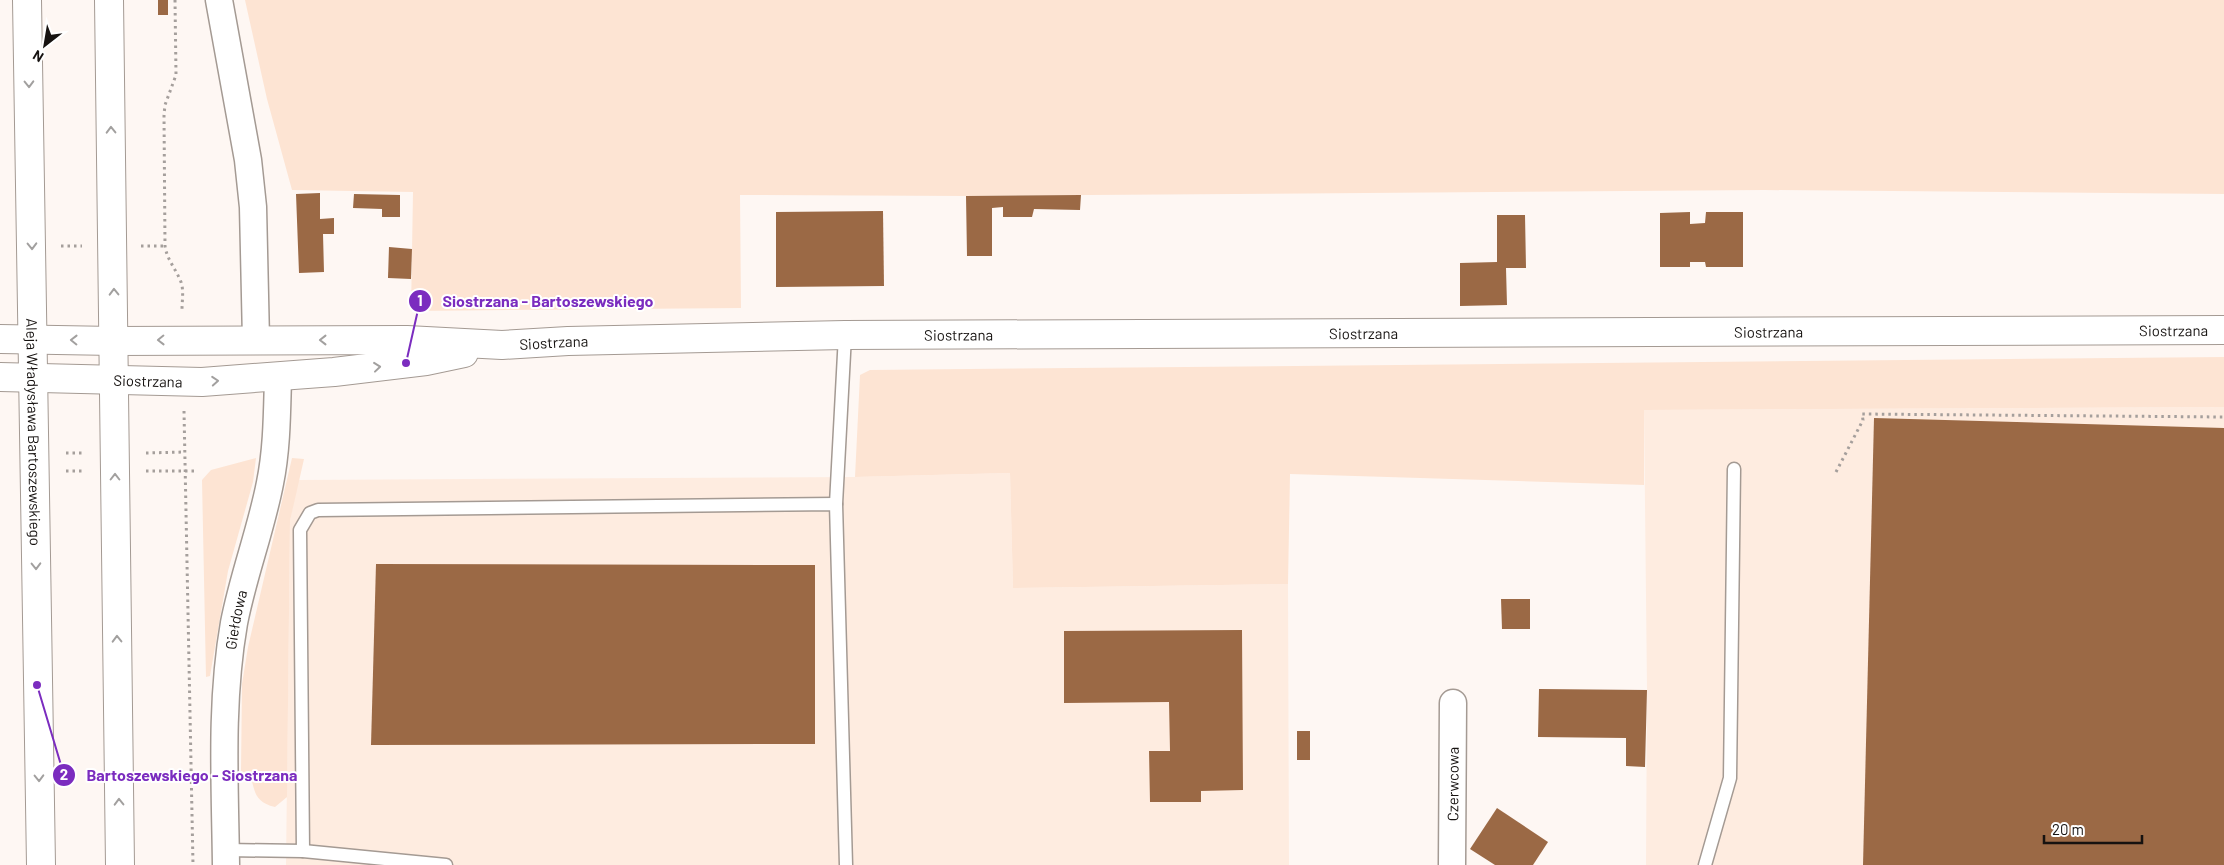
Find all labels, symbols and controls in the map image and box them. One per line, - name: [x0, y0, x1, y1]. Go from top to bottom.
- north arrow: [20, 20, 70, 70]
- text: N: [30, 47, 46, 66]
- one-way arrow: [24, 80, 34, 88]
- one-way arrow: [106, 125, 116, 133]
- one-way arrow: [27, 242, 37, 250]
- callout: Siostrzana - Bartoszewskiego: [408, 285, 664, 316]
- one-way arrow: [108, 288, 119, 296]
- text: 1: [417, 291, 423, 309]
- text: Siostrzana - Bartoszewskiego: [442, 291, 654, 310]
- street label: Aleja Władysława Bartoszewskiego: [23, 318, 45, 546]
- street label: Siostrzana: [2139, 321, 2208, 339]
- street label: Siostrzana: [1734, 323, 1803, 341]
- street label: Siostrzana: [1329, 324, 1398, 342]
- street label: Siostrzana: [924, 325, 993, 344]
- street label: Siostrzana: [519, 332, 588, 353]
- one-way arrow: [69, 335, 77, 345]
- one-way arrow: [156, 335, 164, 345]
- one-way arrow: [319, 335, 326, 345]
- one-way arrow: [373, 362, 381, 373]
- street label: Siostrzana: [113, 371, 183, 391]
- one-way arrow: [211, 376, 219, 387]
- one-way arrow: [110, 473, 120, 480]
- one-way arrow: [31, 562, 41, 570]
- street label: Giełdowa: [221, 588, 250, 651]
- one-way arrow: [112, 635, 122, 643]
- street label: Czerwcowa: [1443, 747, 1462, 821]
- callout: Bartoszewskiego - Siostrzana: [52, 760, 308, 791]
- text: 2: [60, 765, 68, 783]
- text: Bartoszewskiego - Siostrzana: [86, 765, 298, 784]
- one-way arrow: [34, 774, 44, 782]
- one-way arrow: [114, 798, 124, 806]
- scale bar: [2044, 812, 2142, 844]
- text: 20 m: [2052, 820, 2084, 838]

